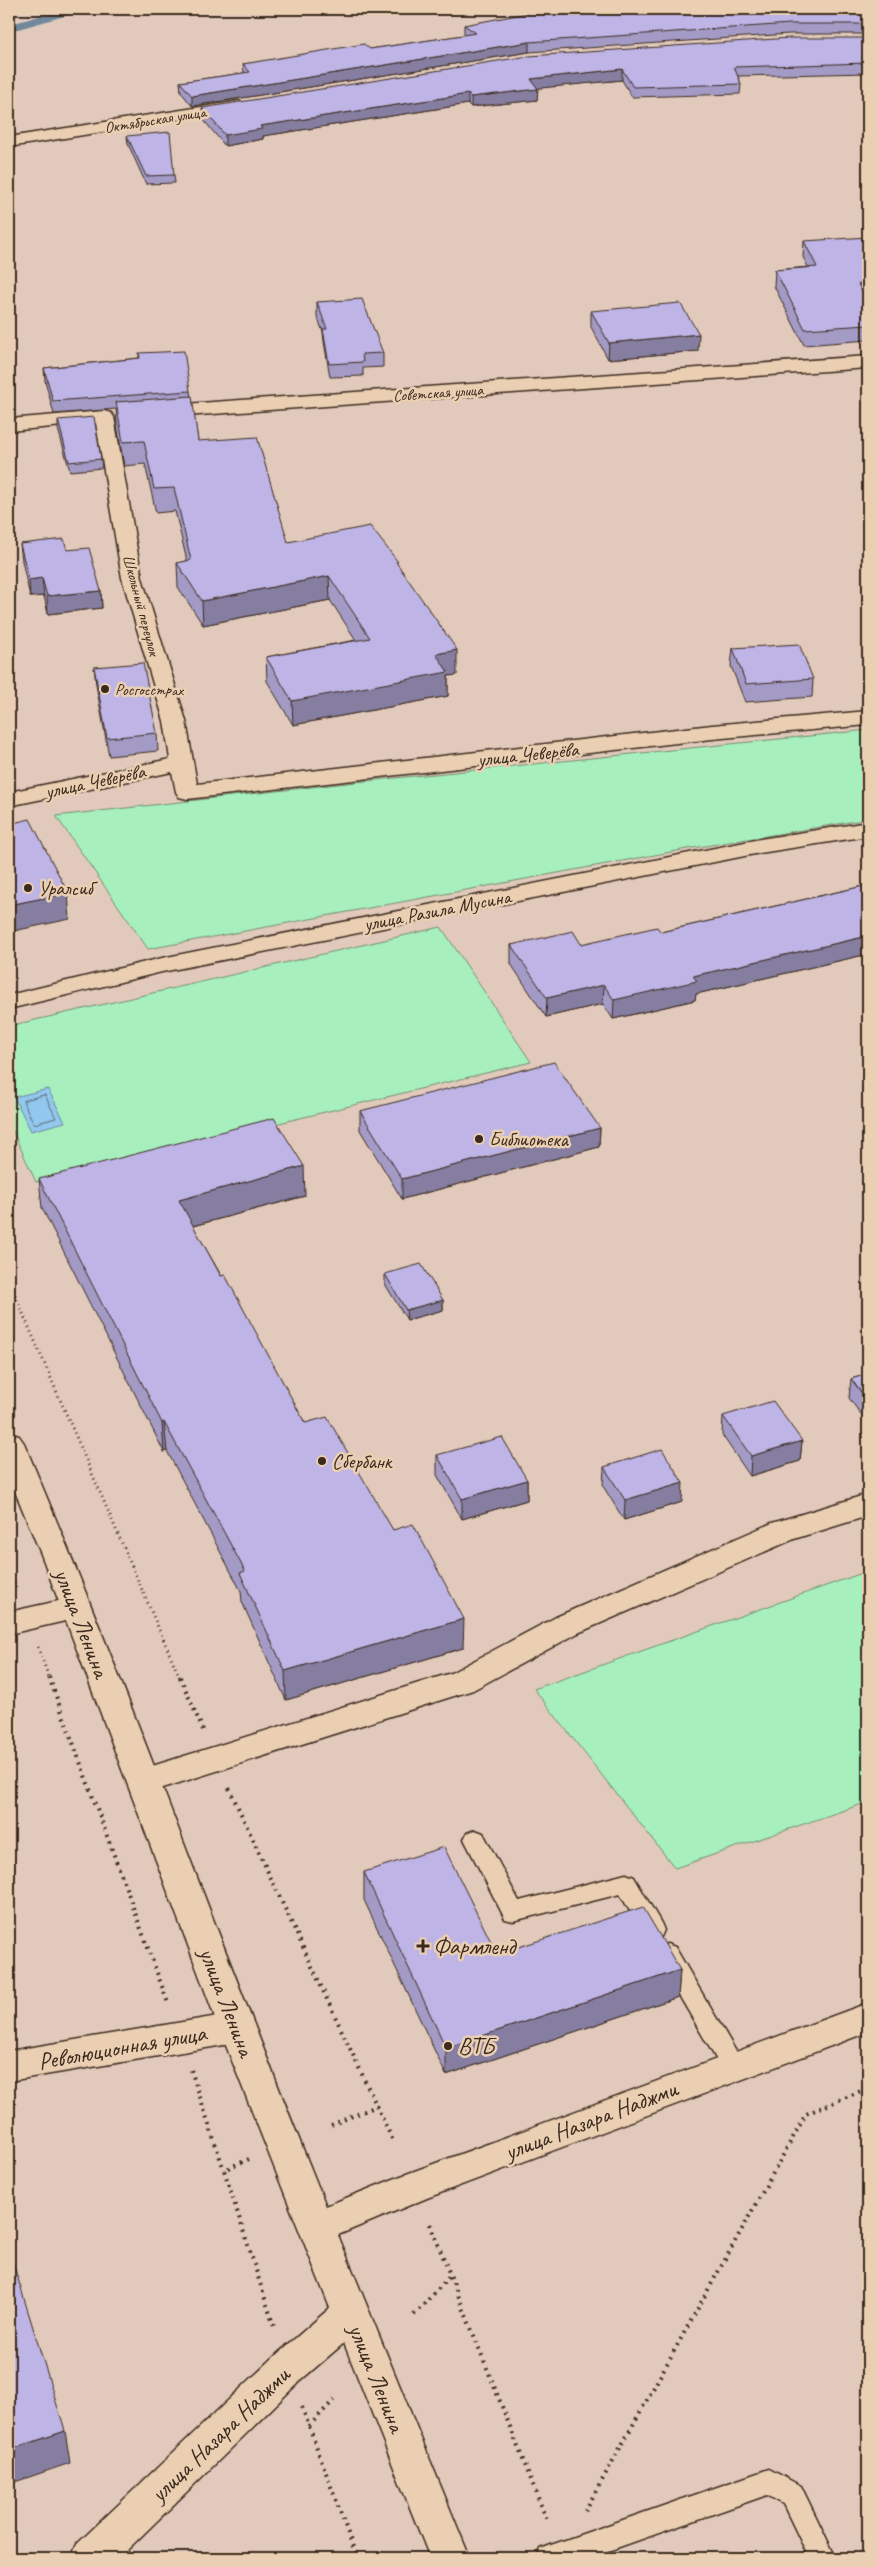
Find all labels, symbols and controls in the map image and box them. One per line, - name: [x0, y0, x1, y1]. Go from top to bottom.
- street label: Октябрьская улица: [103, 102, 209, 138]
- street label: Советская улица: [392, 380, 485, 406]
- street label: Школьный переулок: [118, 553, 165, 660]
- place label: Росгосстрах: [115, 680, 185, 700]
- marker: Росгосстрах: [99, 683, 111, 695]
- street label: улица Чеверёва: [475, 737, 581, 772]
- street label: улица Чеверёва: [42, 758, 149, 804]
- place label: Уралсиб: [38, 876, 98, 901]
- marker: Уралсиб: [22, 882, 34, 894]
- street label: улица Разила Мусина: [361, 884, 514, 937]
- place label: Библиотека: [489, 1127, 570, 1152]
- marker: Библиотека: [473, 1133, 485, 1145]
- place label: Сбербанк: [332, 1449, 393, 1474]
- marker: Сбербанк: [316, 1455, 328, 1467]
- street label: улица Ленина: [47, 1563, 117, 1684]
- place label: Фармленд: [433, 1931, 518, 1961]
- marker: Фармленд: [417, 1940, 429, 1952]
- street label: улица Ленина: [192, 1942, 262, 2063]
- street label: Революционная улица: [36, 2017, 210, 2077]
- place label: ВТБ: [458, 2031, 497, 2061]
- marker: ВТБ: [442, 2040, 454, 2052]
- street label: улица Назара Наджми: [498, 2073, 683, 2167]
- street label: улица Ленина: [341, 2318, 413, 2439]
- street label: улица Назара Наджми: [142, 2359, 297, 2510]

